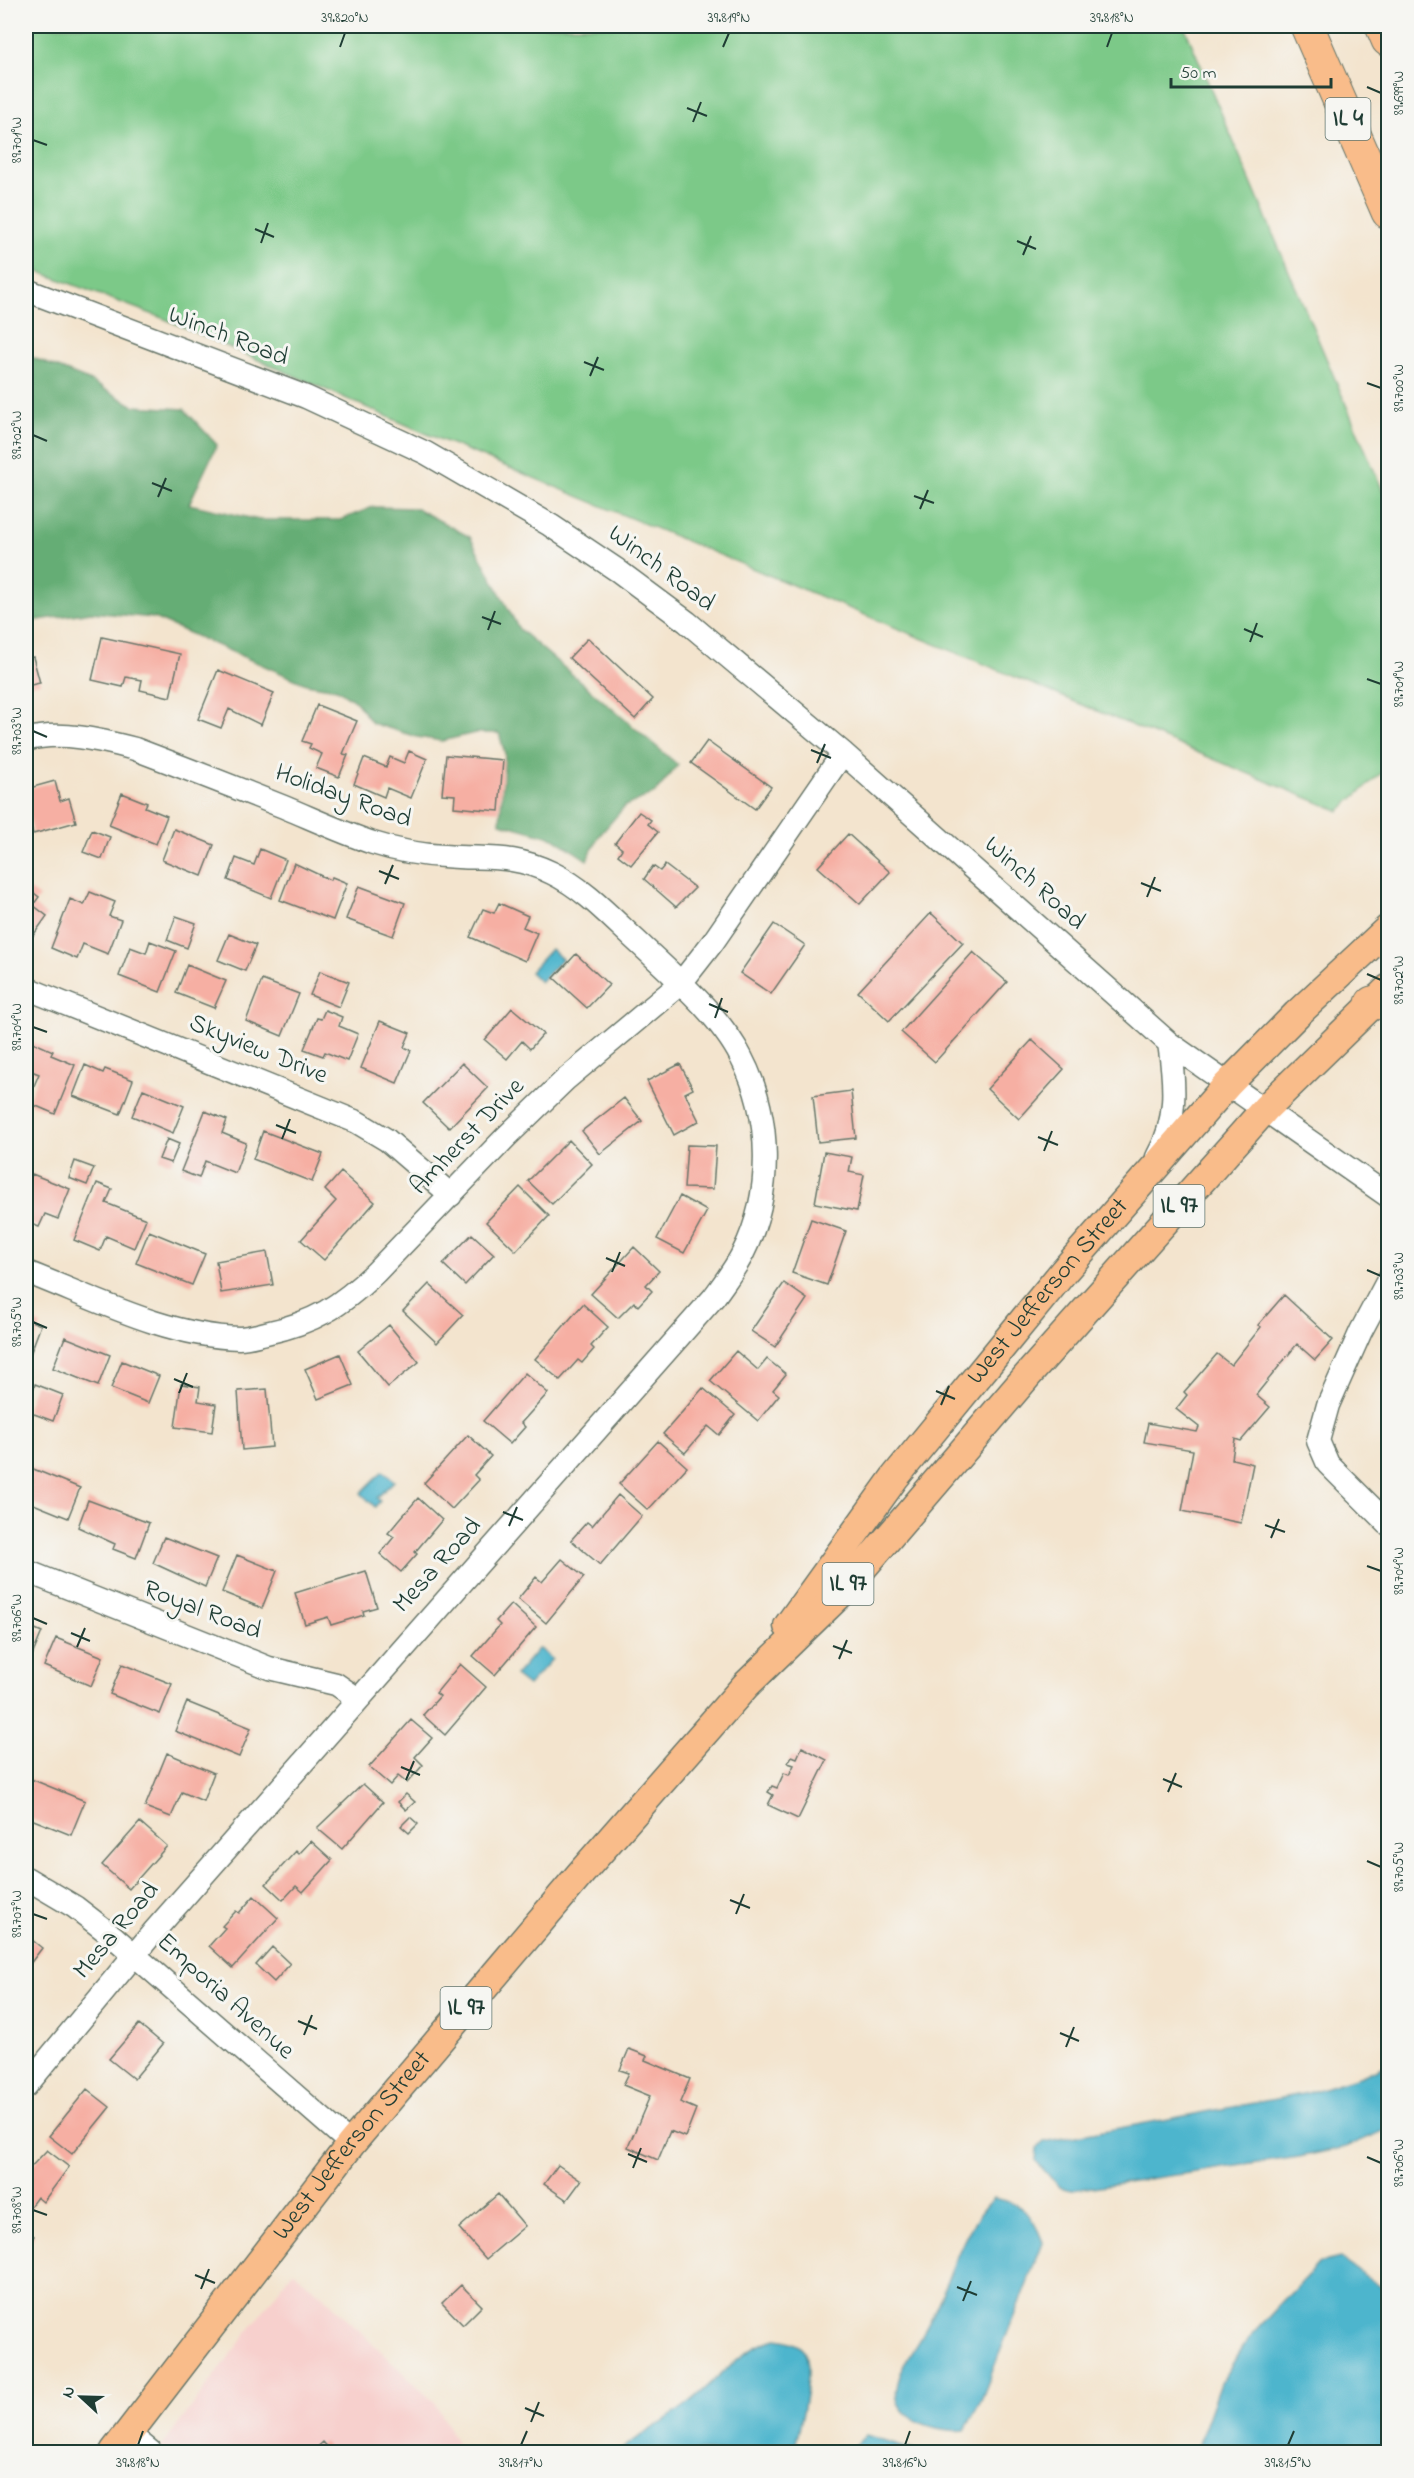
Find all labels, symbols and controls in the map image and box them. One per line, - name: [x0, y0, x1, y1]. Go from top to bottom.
- text: 39.820°N: [321, 7, 369, 29]
- text: 39.819°N: [708, 7, 750, 29]
- text: 39.818°N: [1090, 7, 1134, 29]
- scale bar: [1171, 51, 1332, 89]
- text: 50 m: [1180, 61, 1217, 87]
- text: 89.699°W: [1388, 71, 1410, 115]
- road number: IL 4: [1326, 98, 1370, 140]
- text: 89.701°W: [6, 117, 28, 163]
- street label: Winch Road: [162, 297, 294, 377]
- text: 89.700°W: [1388, 364, 1410, 412]
- text: 89.702°W: [6, 411, 28, 459]
- street label: Winch Road: [599, 516, 723, 622]
- text: 89.701°W: [1388, 661, 1410, 707]
- text: 89.703°W: [6, 707, 28, 755]
- street label: Holiday Road: [269, 755, 417, 839]
- street label: Winch Road: [975, 828, 1094, 940]
- text: 89.702°W: [1388, 956, 1410, 1004]
- text: 89.704°W: [6, 1003, 28, 1051]
- street label: Skyview Drive: [183, 1005, 333, 1095]
- street label: Amherst Drive: [402, 1069, 534, 1205]
- road number: IL 97: [1154, 1185, 1204, 1227]
- street label: West Jefferson Street: [958, 1189, 1139, 1394]
- text: 89.703°W: [1388, 1252, 1410, 1300]
- text: 89.705°W: [6, 1297, 28, 1347]
- street label: Mesa Road: [384, 1509, 492, 1622]
- text: 89.704°W: [1388, 1547, 1410, 1595]
- road number: IL 97: [822, 1563, 874, 1605]
- street label: Royal Road: [137, 1571, 267, 1651]
- text: 89.706°W: [6, 1594, 28, 1642]
- text: 89.705°W: [1388, 1842, 1410, 1892]
- street label: Mesa Road: [65, 1873, 170, 1988]
- text: 89.707°W: [6, 1890, 28, 1938]
- street label: Emporia Avenue: [147, 1924, 303, 2070]
- road number: IL 97: [440, 1987, 492, 2029]
- street label: West Jefferson Street: [264, 2043, 441, 2249]
- text: 89.706°W: [1388, 2139, 1410, 2187]
- text: 89.708°W: [6, 2186, 28, 2234]
- north arrow: [51, 2367, 111, 2427]
- text: N: [56, 2382, 82, 2402]
- text: 39.818°N: [116, 2452, 160, 2474]
- text: 39.817°N: [499, 2452, 543, 2474]
- text: 39.816°N: [883, 2452, 927, 2474]
- text: 39.815°N: [1265, 2452, 1311, 2474]

